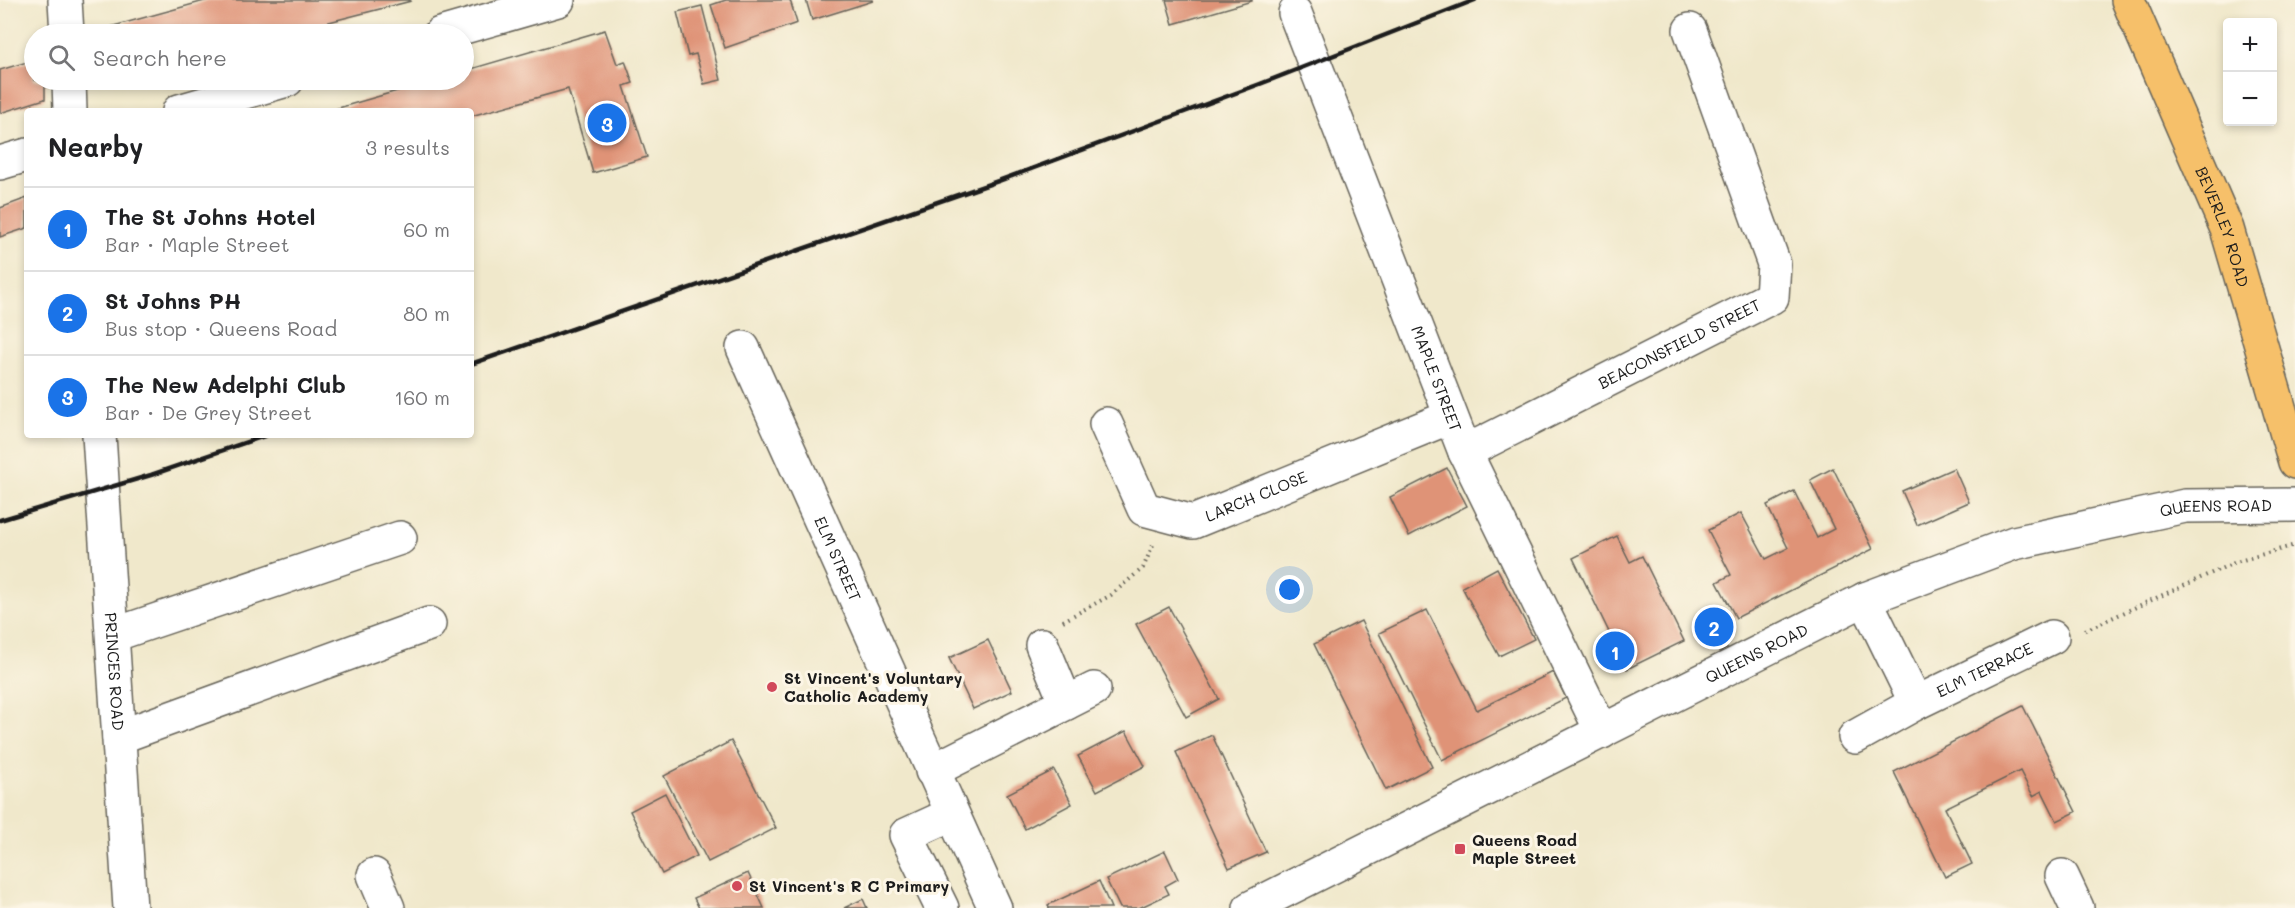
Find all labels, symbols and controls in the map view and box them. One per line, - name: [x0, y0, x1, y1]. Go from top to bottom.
- map controls: [2223, 18, 2277, 126]
- button: +: [2223, 18, 2277, 72]
- search box: [24, 24, 474, 90]
- icon: search: [45, 41, 78, 74]
- text: Search here: [93, 43, 227, 72]
- button: −: [2223, 72, 2277, 126]
- pin: 3: [588, 100, 626, 146]
- text: Nearby: [48, 130, 143, 164]
- text: 3 results: [365, 134, 450, 160]
- street label: BEVERLEY ROAD: [2191, 163, 2254, 289]
- text: The St Johns Hotel: [105, 202, 315, 231]
- text: 1: [63, 216, 72, 242]
- text: 60 m: [403, 216, 450, 242]
- text: Bar · Maple Street: [105, 231, 290, 257]
- text: St Johns PH: [105, 286, 241, 315]
- street label: BEACONSFIELD STREET: [1594, 294, 1764, 393]
- text: 2: [62, 300, 73, 326]
- text: 80 m: [403, 300, 450, 326]
- text: Bus stop · Queens Road: [105, 315, 337, 341]
- street label: MAPLE STREET: [1407, 322, 1467, 434]
- text: The New Adelphi Club: [105, 370, 346, 399]
- text: 3: [62, 384, 74, 410]
- text: 160 m: [394, 384, 450, 410]
- text: Bar · De Grey Street: [105, 399, 312, 425]
- street label: LARCH CLOSE: [1202, 466, 1310, 526]
- street label: QUEENS ROAD: [2158, 494, 2272, 521]
- street label: ELM STREET: [810, 513, 867, 604]
- your location: [1275, 575, 1304, 604]
- pin: 2: [1694, 604, 1734, 650]
- street label: PRINCES ROAD: [101, 612, 129, 731]
- street label: QUEENS ROAD: [1701, 618, 1811, 688]
- pin: 1: [1596, 628, 1634, 674]
- street label: ELM TERRACE: [1933, 637, 2036, 702]
- place label: St Vincent's Voluntary Catholic Academy: [784, 667, 963, 706]
- marker: St Vincent's Voluntary Catholic Academy: [765, 680, 779, 694]
- place label: Queens Road Maple Street: [1472, 829, 1577, 868]
- marker: Queens Road Maple Street: [1453, 842, 1467, 856]
- place label: St Vincent's R C Primary: [749, 875, 950, 896]
- marker: St Vincent's R C Primary: [730, 879, 744, 893]

